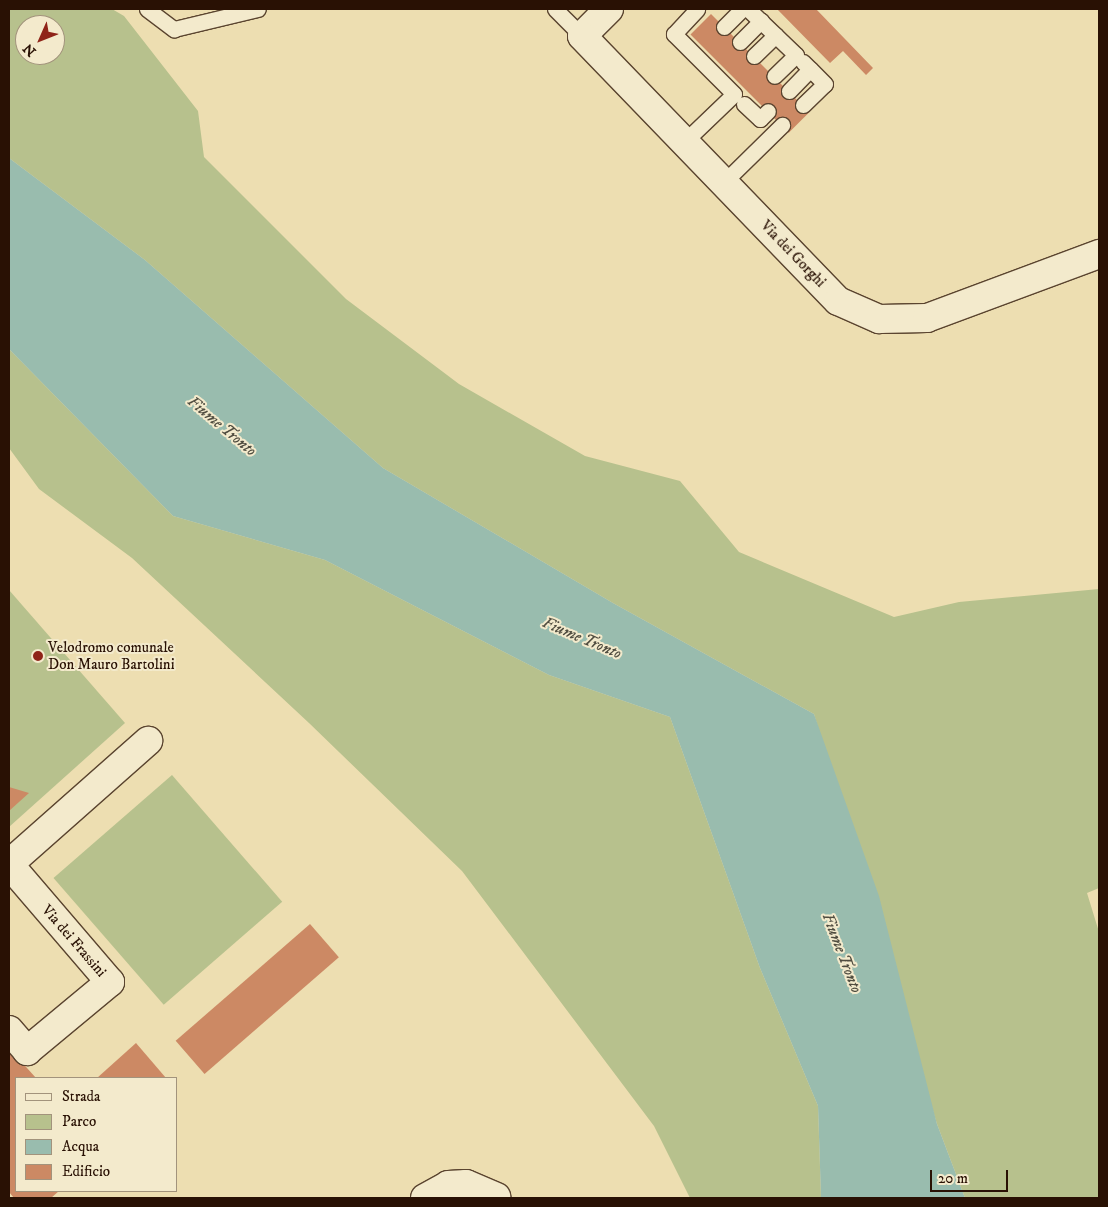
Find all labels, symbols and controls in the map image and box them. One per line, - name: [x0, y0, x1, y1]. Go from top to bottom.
- north arrow: [15, 15, 65, 65]
- text: N: [19, 39, 40, 60]
- street label: Via dei Gorghi: [757, 217, 829, 291]
- water label: Fiume Tronto: [184, 392, 260, 460]
- water label: Fiume Tronto: [540, 613, 624, 663]
- place label: Velodromo comunale Don Mauro Bartolini: [48, 638, 175, 673]
- marker: Velodromo comunale Don Mauro Bartolini: [32, 650, 44, 662]
- street label: Via dei Frassini: [38, 901, 110, 981]
- water label: Fiume Tronto: [818, 910, 866, 996]
- legend: [15, 1077, 178, 1192]
- text: Strada: [62, 1087, 100, 1106]
- text: Parco: [62, 1112, 96, 1131]
- text: Acqua: [62, 1137, 99, 1156]
- scale bar: [933, 1160, 1010, 1192]
- text: Edificio: [62, 1162, 110, 1181]
- text: 20 m: [938, 1169, 968, 1188]

